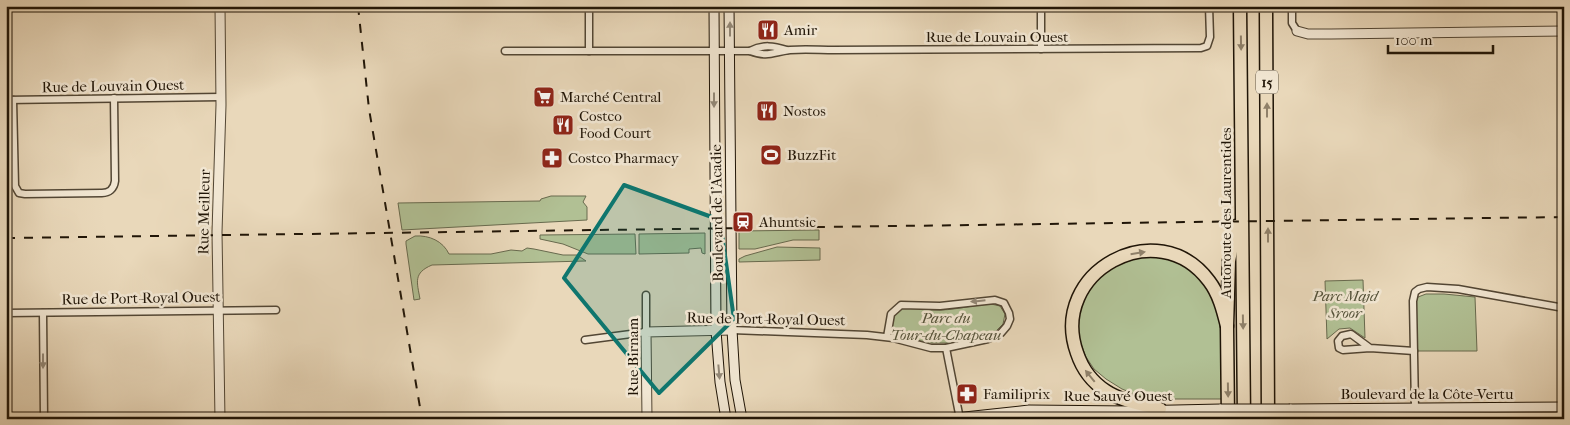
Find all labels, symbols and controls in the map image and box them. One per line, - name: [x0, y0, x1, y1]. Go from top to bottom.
- restaurant icon: Amir: [756, 18, 780, 42]
- one-way arrow: [726, 20, 734, 36]
- place label: Amir: [783, 21, 818, 39]
- scale bar: [1388, 22, 1492, 54]
- street label: Rue de Louvain Ouest: [926, 28, 1069, 46]
- text: 100 m: [1395, 31, 1433, 49]
- one-way arrow: [1237, 35, 1245, 51]
- road number: 15: [1256, 70, 1278, 94]
- street label: Rue de Louvain Ouest: [41, 76, 185, 96]
- supermarket icon: Marché Central: [532, 85, 556, 109]
- place label: Marché Central: [560, 88, 661, 106]
- one-way arrow: [710, 92, 718, 108]
- restaurant icon: Nostos: [755, 99, 779, 123]
- one-way arrow: [1263, 101, 1271, 117]
- place label: Nostos: [783, 102, 826, 120]
- place label: Costco Food Court: [579, 107, 652, 142]
- restaurant icon: Costco Food Court: [551, 113, 575, 137]
- street label: Autoroute des Laurentides: [1217, 127, 1235, 299]
- street label: Boulevard de l'Acadie: [707, 143, 727, 282]
- sports icon: BuzzFit: [759, 143, 783, 167]
- pharmacy icon: Costco Pharmacy: [540, 146, 564, 170]
- place label: BuzzFit: [787, 146, 837, 164]
- place label: Costco Pharmacy: [568, 149, 680, 167]
- street label: Rue Meilleur: [194, 168, 214, 255]
- station icon: Ahuntsic: [731, 210, 755, 234]
- place label: Ahuntsic: [758, 213, 816, 231]
- one-way arrow: [1264, 227, 1272, 243]
- one-way arrow: [1130, 248, 1146, 256]
- park label: Parc Majd Sroor: [1311, 287, 1380, 322]
- street label: Rue de Port-Royal Ouest: [61, 288, 221, 308]
- one-way arrow: [969, 298, 985, 306]
- street label: Rue de Port-Royal Ouest: [686, 309, 846, 329]
- park label: Parc du Tour-du-Chapeau: [891, 309, 1001, 344]
- one-way arrow: [1239, 314, 1247, 330]
- street label: Rue Birnam: [624, 317, 642, 396]
- one-way arrow: [39, 354, 47, 370]
- one-way arrow: [715, 364, 723, 380]
- one-way arrow: [1085, 370, 1096, 383]
- pharmacy icon: Familiprix: [955, 382, 979, 406]
- one-way arrow: [1224, 382, 1232, 398]
- place label: Familiprix: [983, 385, 1050, 403]
- street label: Boulevard de la Côte-Vertu: [1341, 385, 1514, 403]
- street label: Rue Sauvé Ouest: [1063, 387, 1173, 405]

